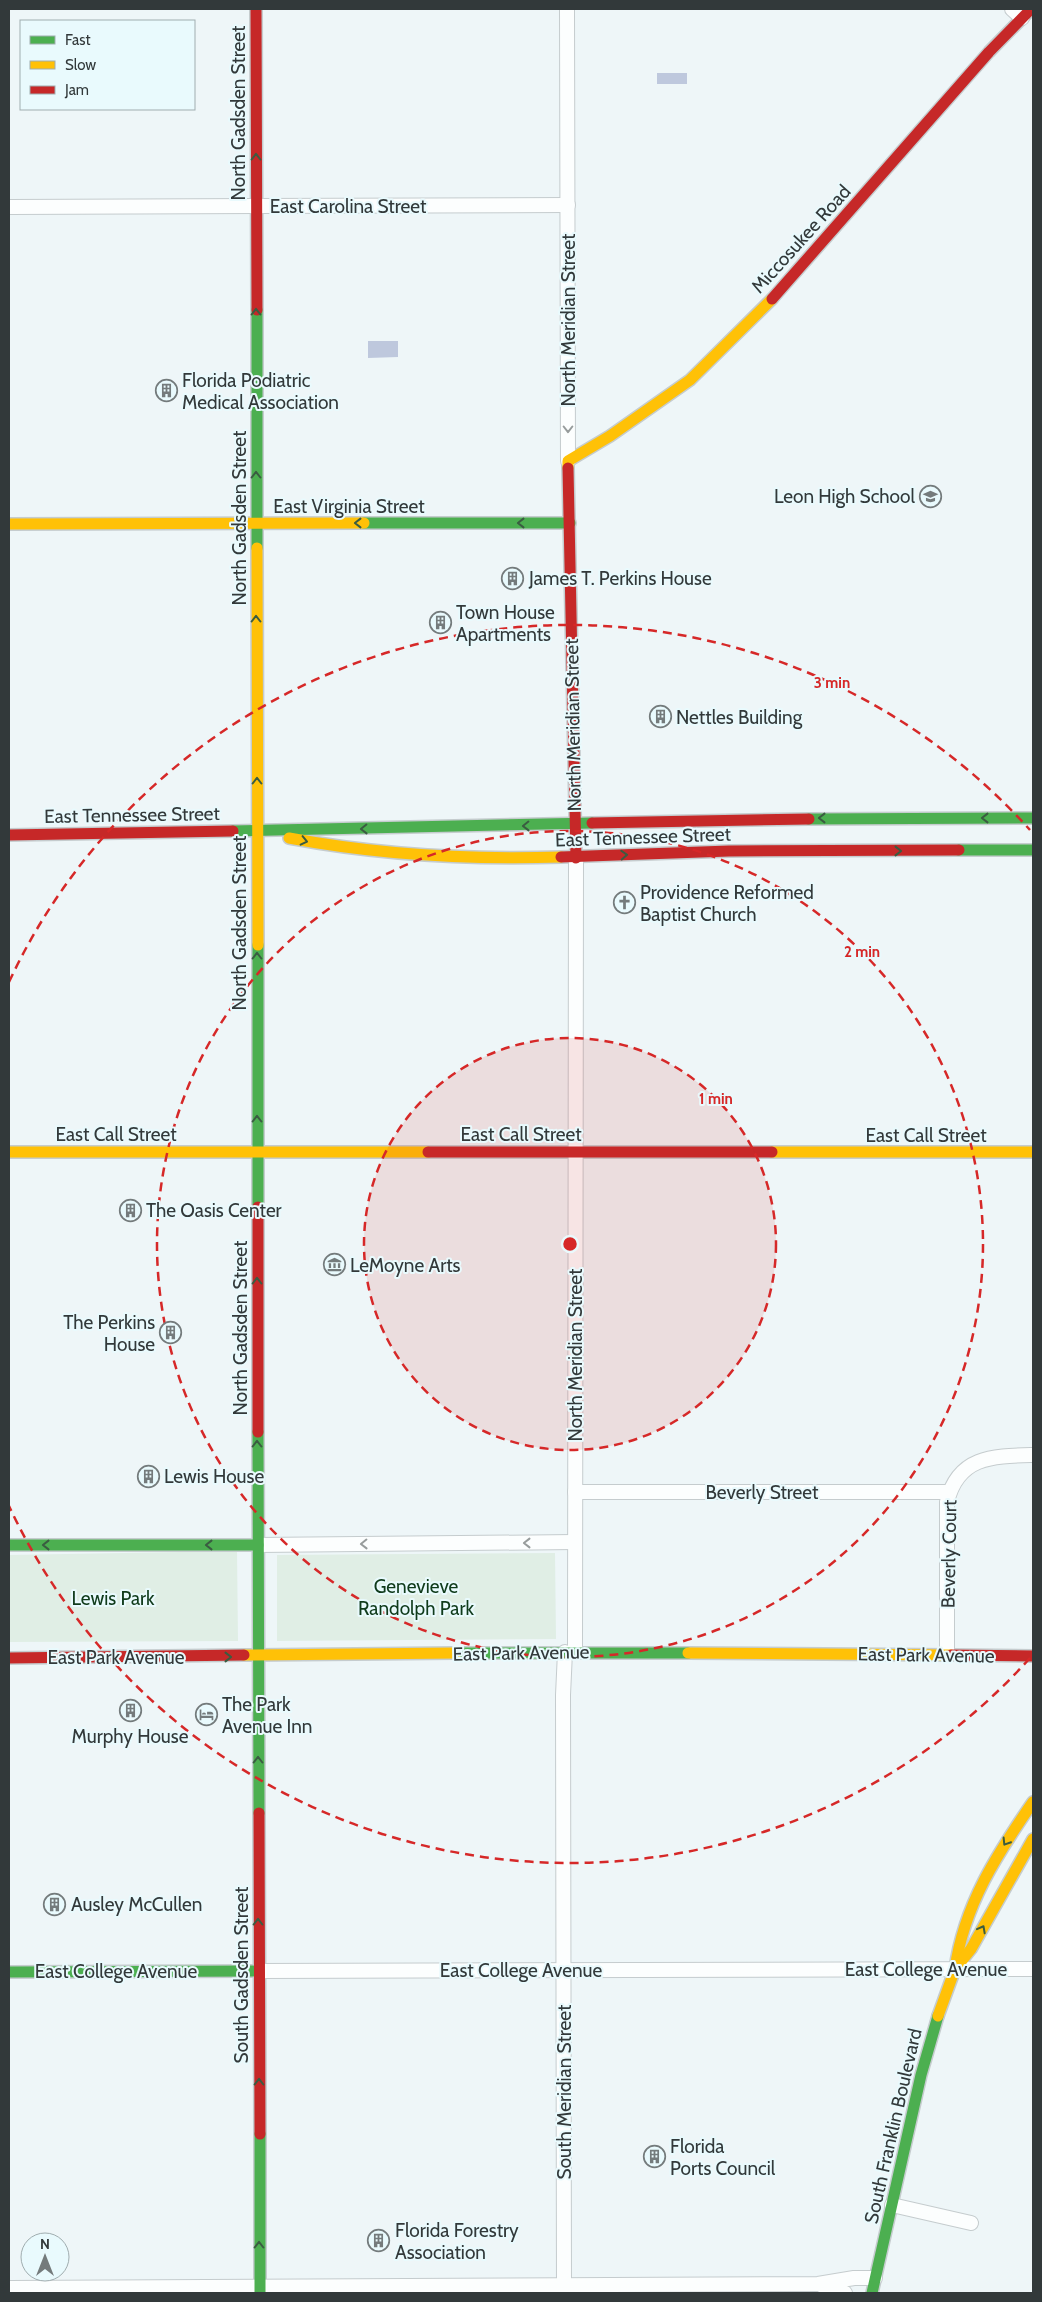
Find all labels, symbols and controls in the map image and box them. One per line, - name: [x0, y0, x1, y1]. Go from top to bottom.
- legend: [20, 20, 195, 110]
- street label: North Gadsden Street: [227, 25, 250, 200]
- text: Fast: [65, 31, 90, 49]
- text: Slow: [65, 56, 96, 74]
- text: Jam: [64, 81, 89, 99]
- one-way arrow: [251, 153, 261, 160]
- street label: Miccosukee Road: [746, 180, 856, 298]
- street label: East Carolina Street: [270, 195, 427, 218]
- street label: North Meridian Street: [557, 233, 580, 406]
- one-way arrow: [251, 308, 261, 316]
- place label: Florida Podiatric Medical Association: [182, 369, 339, 414]
- building icon: Florida Podiatric Medical Association: [154, 379, 178, 403]
- one-way arrow: [563, 425, 573, 433]
- street label: North Gadsden Street: [228, 430, 251, 605]
- one-way arrow: [251, 470, 261, 478]
- school or university icon: Leon High School: [919, 484, 943, 508]
- place label: Leon High School: [774, 485, 916, 508]
- street label: East Virginia Street: [273, 495, 425, 518]
- one-way arrow: [354, 518, 362, 528]
- one-way arrow: [517, 518, 524, 528]
- building icon: James T. Perkins House: [501, 566, 525, 590]
- place label: James T. Perkins House: [528, 567, 712, 590]
- place label: Town House Apartments: [456, 601, 555, 646]
- building icon: Town House Apartments: [428, 611, 452, 635]
- one-way arrow: [251, 615, 261, 622]
- street label: North Meridian Street: [560, 638, 586, 812]
- text: 3 min: [814, 674, 850, 692]
- building icon: Nettles Building: [648, 705, 672, 729]
- place label: Nettles Building: [676, 706, 803, 729]
- one-way arrow: [252, 777, 262, 785]
- street label: East Tennessee Street: [44, 802, 221, 828]
- one-way arrow: [818, 813, 826, 823]
- one-way arrow: [980, 813, 988, 823]
- one-way arrow: [522, 821, 530, 831]
- street label: East Tennessee Street: [555, 822, 732, 852]
- one-way arrow: [360, 823, 368, 834]
- street label: North Gadsden Street: [228, 835, 251, 1010]
- one-way arrow: [300, 835, 309, 846]
- one-way arrow: [894, 845, 902, 856]
- one-way arrow: [620, 850, 628, 861]
- place label: Providence Reformed Baptist Church: [640, 881, 814, 926]
- church icon: Providence Reformed Baptist Church: [612, 891, 636, 915]
- text: 2 min: [844, 943, 880, 961]
- one-way arrow: [252, 952, 262, 960]
- text: 1 min: [699, 1090, 733, 1108]
- one-way arrow: [252, 1115, 262, 1122]
- street label: East Call Street: [55, 1123, 177, 1146]
- street label: East Call Street: [460, 1123, 582, 1146]
- street label: East Call Street: [865, 1124, 987, 1147]
- building icon: The Oasis Center: [118, 1198, 142, 1222]
- place label: The Oasis Center: [146, 1199, 282, 1222]
- centre of rings: [561, 1235, 579, 1253]
- street label: North Gadsden Street: [229, 1240, 252, 1415]
- museum icon: LeMoyne Arts: [322, 1253, 346, 1277]
- place label: LeMoyne Arts: [350, 1254, 461, 1277]
- street label: North Meridian Street: [564, 1268, 587, 1441]
- one-way arrow: [252, 1277, 262, 1285]
- place label: The Perkins House: [63, 1311, 155, 1356]
- building icon: The Perkins House: [159, 1321, 183, 1345]
- one-way arrow: [252, 1440, 262, 1448]
- building icon: Lewis House: [136, 1464, 160, 1488]
- place label: Lewis House: [164, 1465, 264, 1488]
- street label: Beverly Street: [706, 1481, 819, 1504]
- street label: Beverly Court: [937, 1499, 961, 1608]
- one-way arrow: [522, 1538, 530, 1548]
- one-way arrow: [360, 1539, 368, 1549]
- one-way arrow: [42, 1540, 50, 1550]
- one-way arrow: [205, 1540, 212, 1550]
- park label: Genevieve Randolph Park: [358, 1575, 474, 1620]
- park label: Lewis Park: [71, 1587, 155, 1610]
- street label: East Park Avenue: [452, 1640, 590, 1666]
- street label: East Park Avenue: [857, 1642, 995, 1668]
- street label: East Park Avenue: [48, 1646, 185, 1669]
- one-way arrow: [224, 1652, 232, 1662]
- place label: The Park Avenue Inn: [222, 1693, 312, 1738]
- building icon: Murphy House: [118, 1698, 142, 1722]
- hotel icon: The Park Avenue Inn: [194, 1703, 218, 1727]
- place label: Murphy House: [72, 1725, 189, 1748]
- one-way arrow: [253, 1756, 263, 1764]
- one-way arrow: [1003, 1837, 1013, 1846]
- street label: South Gadsden Street: [230, 1886, 253, 2063]
- building icon: Ausley McCullen: [43, 1892, 67, 1916]
- place label: Ausley McCullen: [71, 1893, 202, 1916]
- one-way arrow: [253, 1918, 263, 1926]
- one-way arrow: [976, 1925, 986, 1934]
- street label: East College Avenue: [845, 1958, 1007, 1981]
- street label: East College Avenue: [440, 1959, 602, 1982]
- street label: East College Avenue: [35, 1960, 197, 1983]
- street label: South Meridian Street: [553, 2004, 576, 2179]
- street label: South Franklin Boulevard: [859, 2026, 927, 2226]
- one-way arrow: [254, 2078, 264, 2086]
- place label: Florida Ports Council: [670, 2135, 776, 2180]
- building icon: Florida Ports Council: [642, 2145, 666, 2169]
- place label: Florida Forestry Association: [395, 2219, 519, 2264]
- building icon: Florida Forestry Association: [367, 2229, 391, 2253]
- north arrow: [20, 2232, 70, 2282]
- text: N: [40, 2235, 50, 2253]
- one-way arrow: [254, 2240, 264, 2248]

